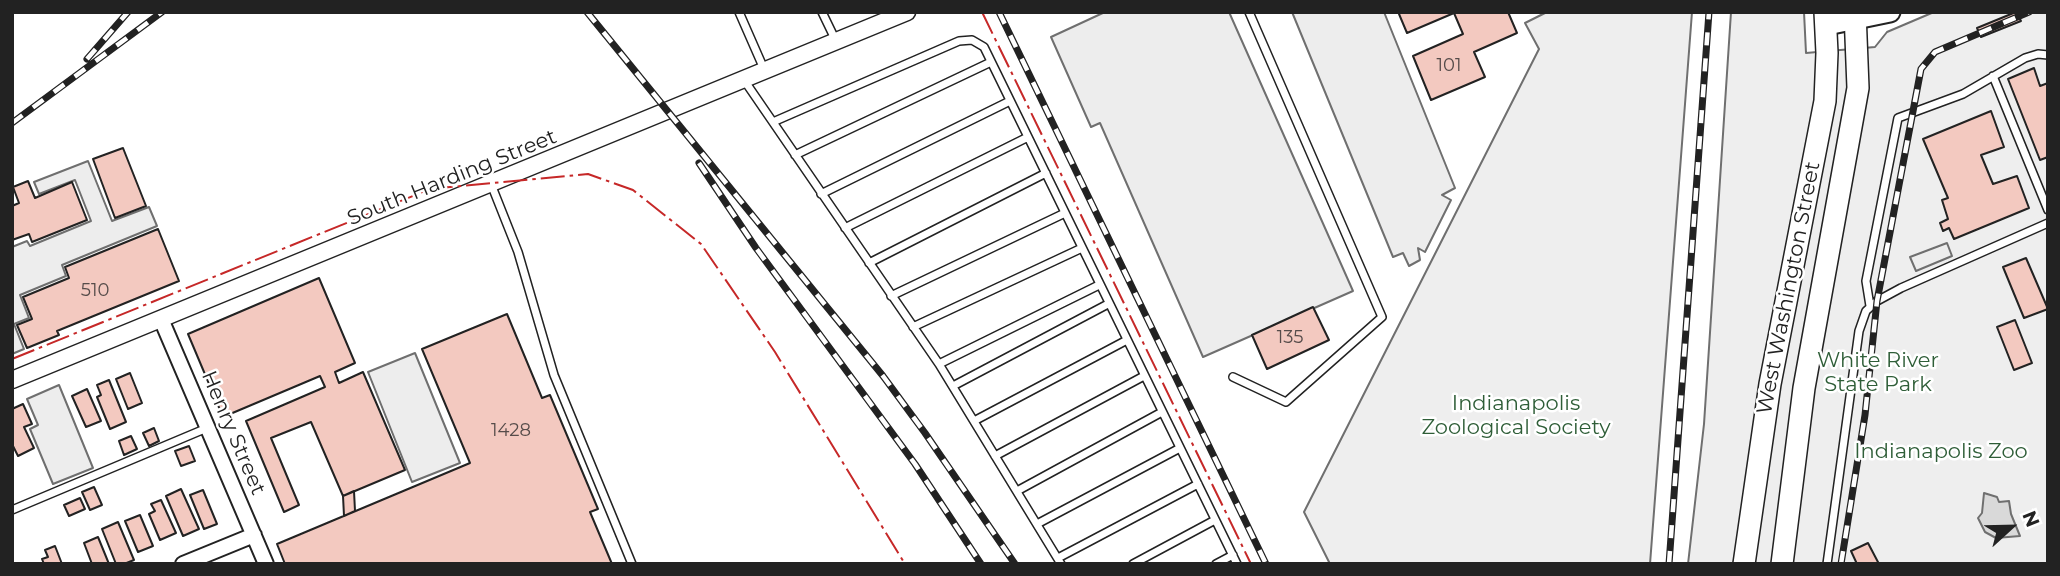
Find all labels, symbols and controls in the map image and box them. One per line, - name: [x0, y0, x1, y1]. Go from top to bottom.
- house number: 101: [1437, 55, 1461, 77]
- street label: South Harding Street: [344, 124, 560, 232]
- street label: West Washington Street: [1752, 160, 1826, 416]
- house number: 510: [81, 280, 109, 302]
- house number: 135: [1277, 327, 1303, 349]
- park label: White River State Park: [1817, 348, 1939, 398]
- street label: Henry Street: [195, 367, 271, 499]
- park label: Indianapolis Zoological Society: [1421, 391, 1611, 441]
- house number: 1428: [491, 420, 531, 442]
- park label: Indianapolis Zoo: [1854, 439, 2028, 465]
- north arrow: [1976, 492, 2046, 562]
- text: N: [2017, 508, 2044, 530]

